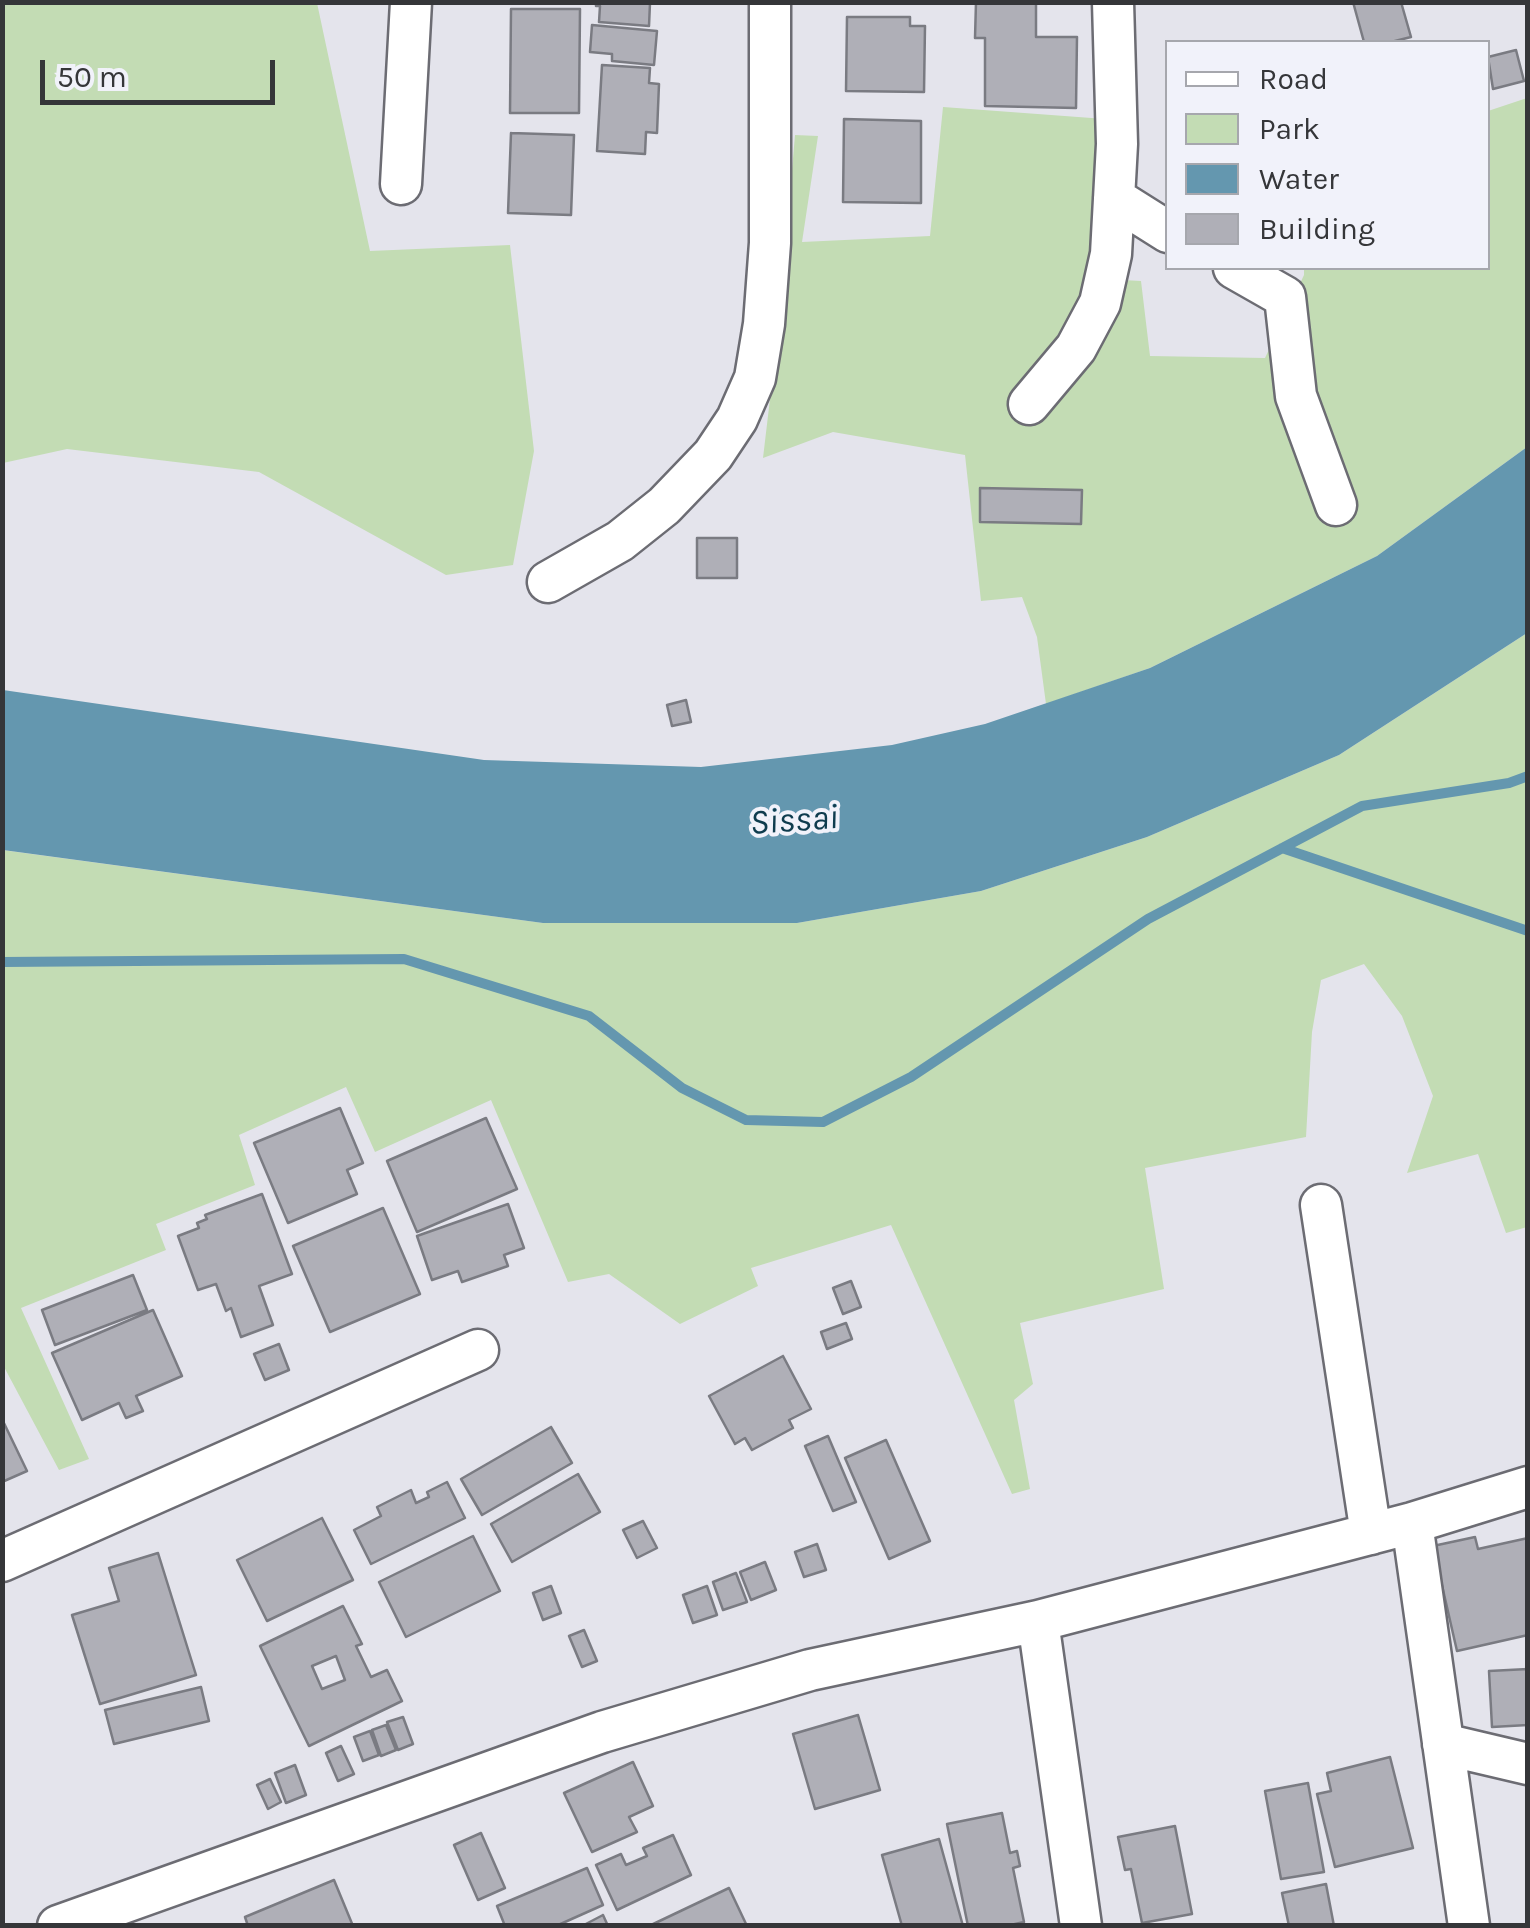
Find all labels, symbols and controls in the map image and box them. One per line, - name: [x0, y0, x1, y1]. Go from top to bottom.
- scale bar: [45, 40, 280, 102]
- legend: [1165, 40, 1490, 270]
- text: 50 m: [57, 59, 127, 95]
- text: Road: [1259, 61, 1328, 97]
- text: Park: [1259, 111, 1320, 147]
- text: Water: [1259, 161, 1339, 197]
- text: Building: [1259, 211, 1375, 247]
- water label: Sissai: [748, 797, 840, 845]

